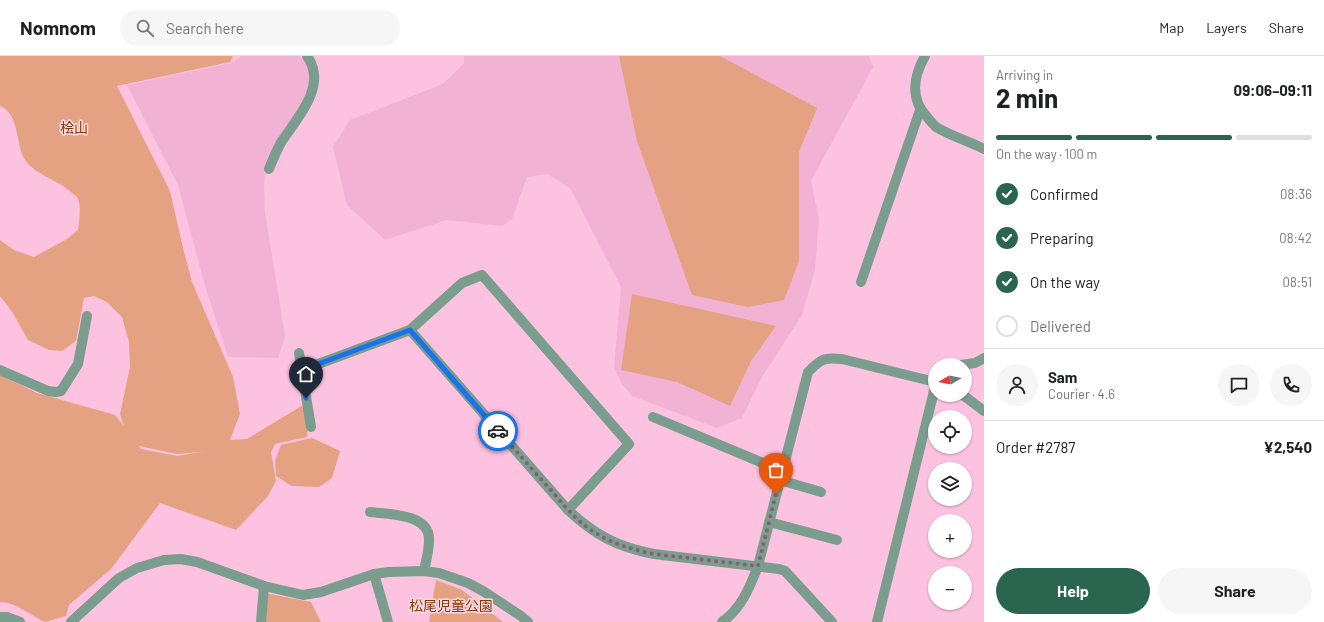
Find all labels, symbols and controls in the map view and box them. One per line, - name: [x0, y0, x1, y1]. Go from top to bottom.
- search box: [120, 10, 400, 46]
- text: Nomnom: [20, 16, 96, 39]
- icon: search: [134, 17, 156, 39]
- text: Search here: [166, 19, 244, 37]
- text: Map: [1159, 19, 1184, 36]
- text: Layers: [1206, 19, 1247, 36]
- text: Share: [1269, 19, 1304, 36]
- text: Arriving in: [996, 67, 1053, 83]
- text: 09:06–09:11: [1234, 81, 1312, 99]
- text: 2 min: [996, 82, 1058, 113]
- park label: 桧山: [60, 119, 88, 136]
- text: On the way · 100 m: [996, 146, 1097, 162]
- icon: check: [996, 183, 1018, 205]
- text: Confirmed: [1030, 185, 1098, 203]
- text: 08:36: [1280, 186, 1312, 202]
- icon: check: [996, 227, 1018, 249]
- text: Preparing: [1030, 229, 1094, 247]
- text: 08:42: [1279, 230, 1312, 246]
- icon: check: [996, 271, 1018, 293]
- text: On the way: [1030, 273, 1100, 291]
- text: 08:51: [1283, 274, 1312, 290]
- text: Delivered: [1030, 317, 1091, 335]
- pin: [289, 357, 323, 398]
- north arrow: [928, 358, 972, 402]
- map controls: [928, 358, 972, 610]
- icon: home: [295, 363, 317, 385]
- button: person: [996, 364, 1038, 406]
- button: chat: [1218, 364, 1260, 406]
- button: phone: [1270, 364, 1312, 406]
- text: Sam: [1048, 368, 1077, 386]
- text: Courier · 4.6: [1048, 386, 1115, 402]
- button: locate: [928, 410, 972, 454]
- courier: [478, 411, 518, 451]
- icon: car: [487, 420, 509, 442]
- text: Order #2787: [996, 438, 1075, 456]
- text: ¥2,540: [1264, 438, 1312, 456]
- pin: [759, 453, 793, 494]
- icon: bag: [765, 459, 787, 481]
- button: layers: [928, 462, 972, 506]
- button: +: [928, 514, 972, 558]
- button: −: [928, 566, 972, 610]
- button: Help: [996, 568, 1150, 614]
- button: Share: [1158, 568, 1312, 614]
- park label: 松尾児童公園: [409, 597, 493, 614]

